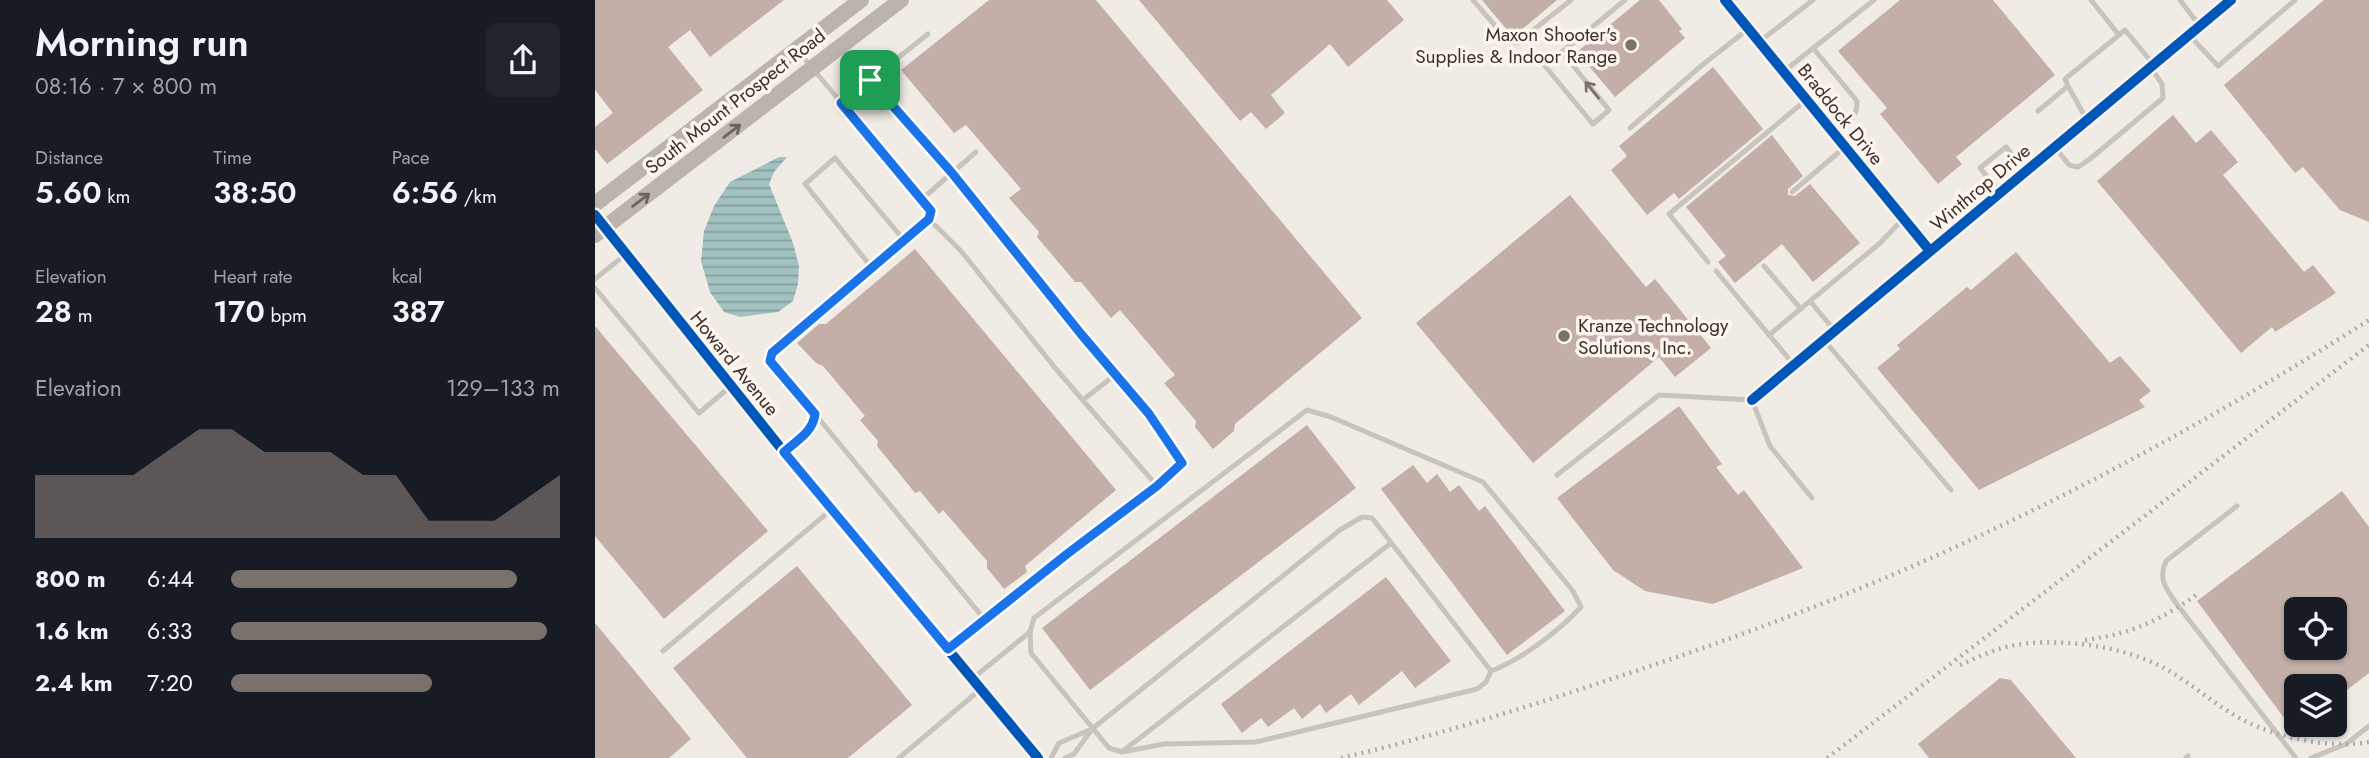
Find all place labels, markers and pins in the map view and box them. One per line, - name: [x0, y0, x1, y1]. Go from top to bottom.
- place label: Maxon Shooter's Supplies & Indoor Range: [1415, 21, 1617, 70]
- marker: Maxon Shooter's Supplies & Indoor Range: [1623, 37, 1639, 53]
- pin: [840, 50, 900, 110]
- place label: Kranze Technology Solutions, Inc.: [1578, 312, 1729, 361]
- marker: Kranze Technology Solutions, Inc.: [1556, 328, 1572, 344]

